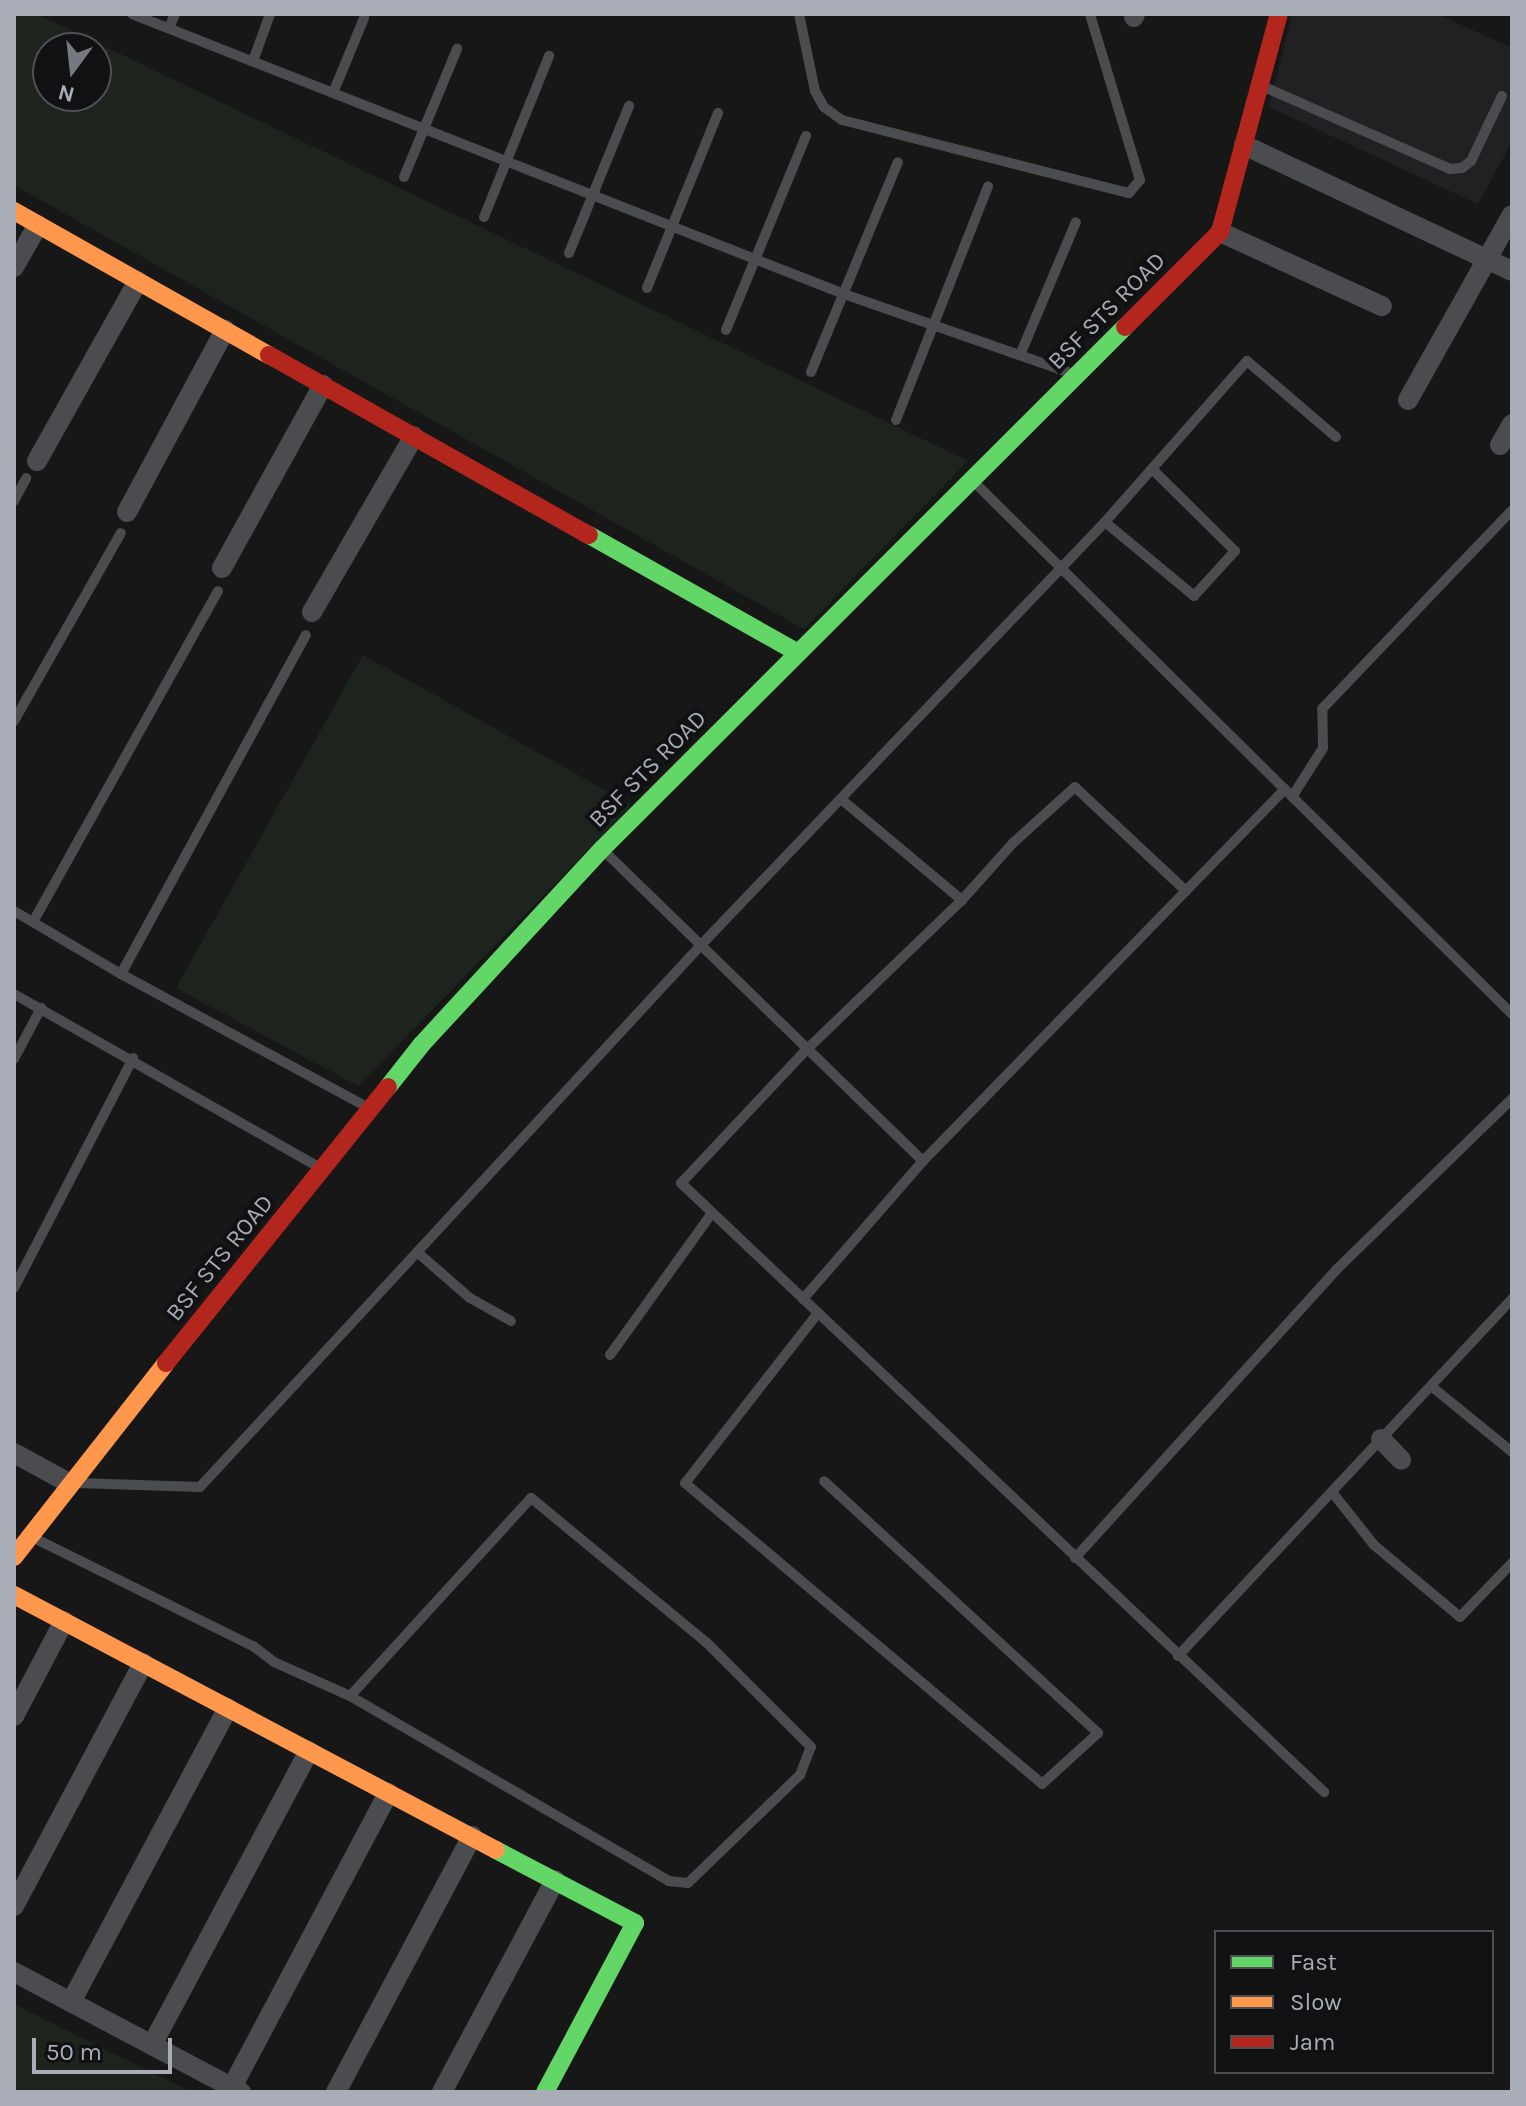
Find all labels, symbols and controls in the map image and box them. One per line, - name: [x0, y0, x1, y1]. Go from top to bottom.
- north arrow: [32, 32, 112, 112]
- text: N: [55, 79, 77, 108]
- street label: BSF STS ROAD: [1042, 246, 1172, 376]
- street label: BSF STS ROAD: [583, 704, 713, 834]
- street label: BSF STS ROAD: [160, 1189, 280, 1327]
- legend: [1214, 1930, 1494, 2074]
- text: Fast: [1290, 1948, 1337, 1976]
- text: Slow: [1290, 1988, 1342, 2016]
- scale bar: [36, 2022, 176, 2072]
- text: Jam: [1290, 2028, 1335, 2056]
- text: 50 m: [46, 2038, 102, 2066]

